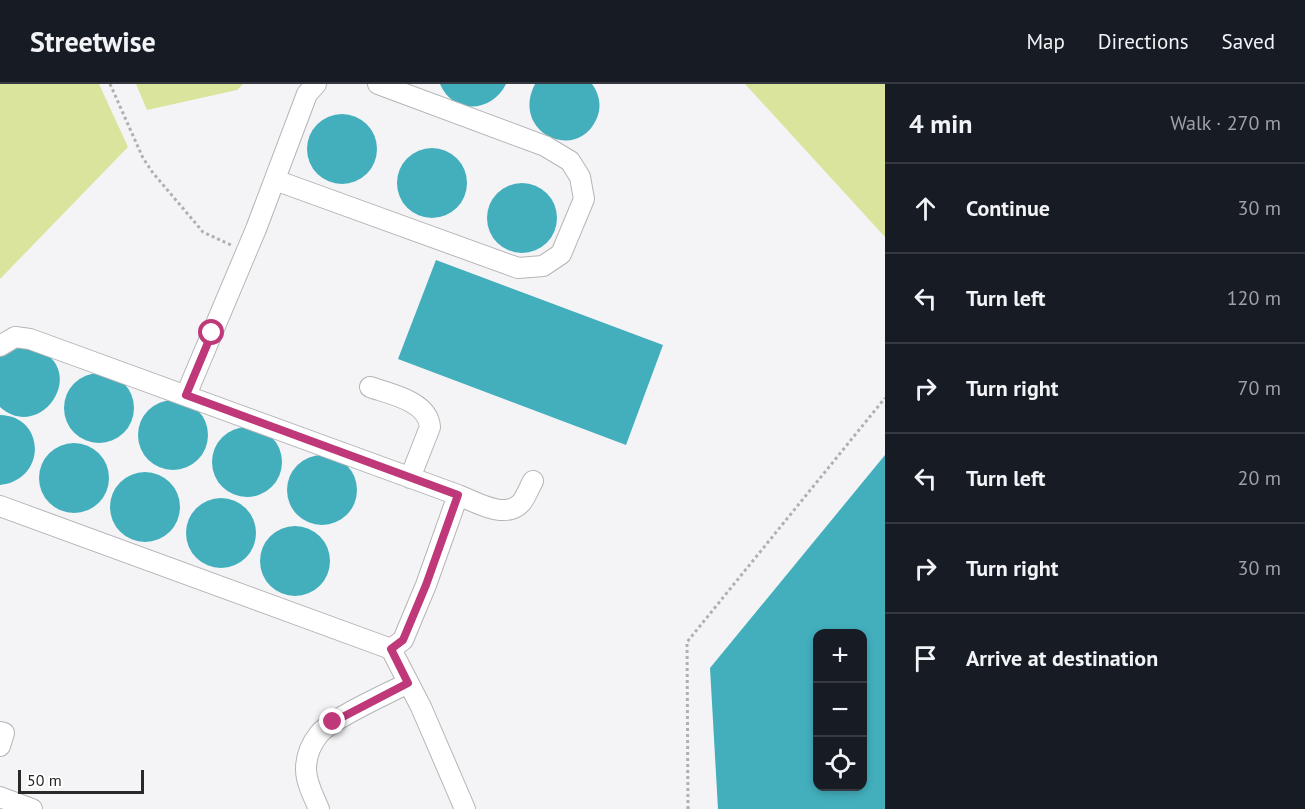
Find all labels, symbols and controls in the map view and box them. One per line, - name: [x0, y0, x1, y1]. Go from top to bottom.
- text: Streetwise: [30, 23, 156, 60]
- text: Map: [1026, 28, 1065, 55]
- text: Directions: [1098, 28, 1189, 55]
- text: Saved: [1222, 28, 1275, 55]
- text: 4 min: [909, 107, 972, 140]
- text: Walk · 270 m: [1170, 110, 1281, 136]
- icon: ahead: [909, 192, 942, 225]
- text: Continue: [966, 194, 1050, 222]
- text: 30 m: [1238, 195, 1281, 221]
- icon: left: [909, 282, 942, 315]
- text: Turn left: [966, 284, 1046, 312]
- text: 120 m: [1227, 285, 1281, 311]
- route start: [198, 319, 224, 345]
- icon: right: [909, 372, 942, 405]
- text: Turn right: [966, 374, 1058, 402]
- text: 70 m: [1238, 375, 1281, 401]
- icon: left: [909, 462, 942, 495]
- text: Turn left: [966, 464, 1046, 492]
- text: 20 m: [1238, 465, 1281, 491]
- icon: right: [909, 552, 942, 585]
- text: Turn right: [966, 554, 1058, 582]
- text: 30 m: [1238, 555, 1281, 581]
- map controls: [813, 629, 867, 791]
- button: +: [813, 629, 867, 683]
- icon: arrive: [909, 642, 942, 675]
- text: Arrive at destination: [966, 644, 1158, 672]
- button: −: [813, 683, 867, 737]
- route end: [319, 708, 345, 734]
- button: locate: [813, 737, 867, 791]
- scale bar: [18, 767, 144, 794]
- text: 50 m: [27, 770, 62, 790]

